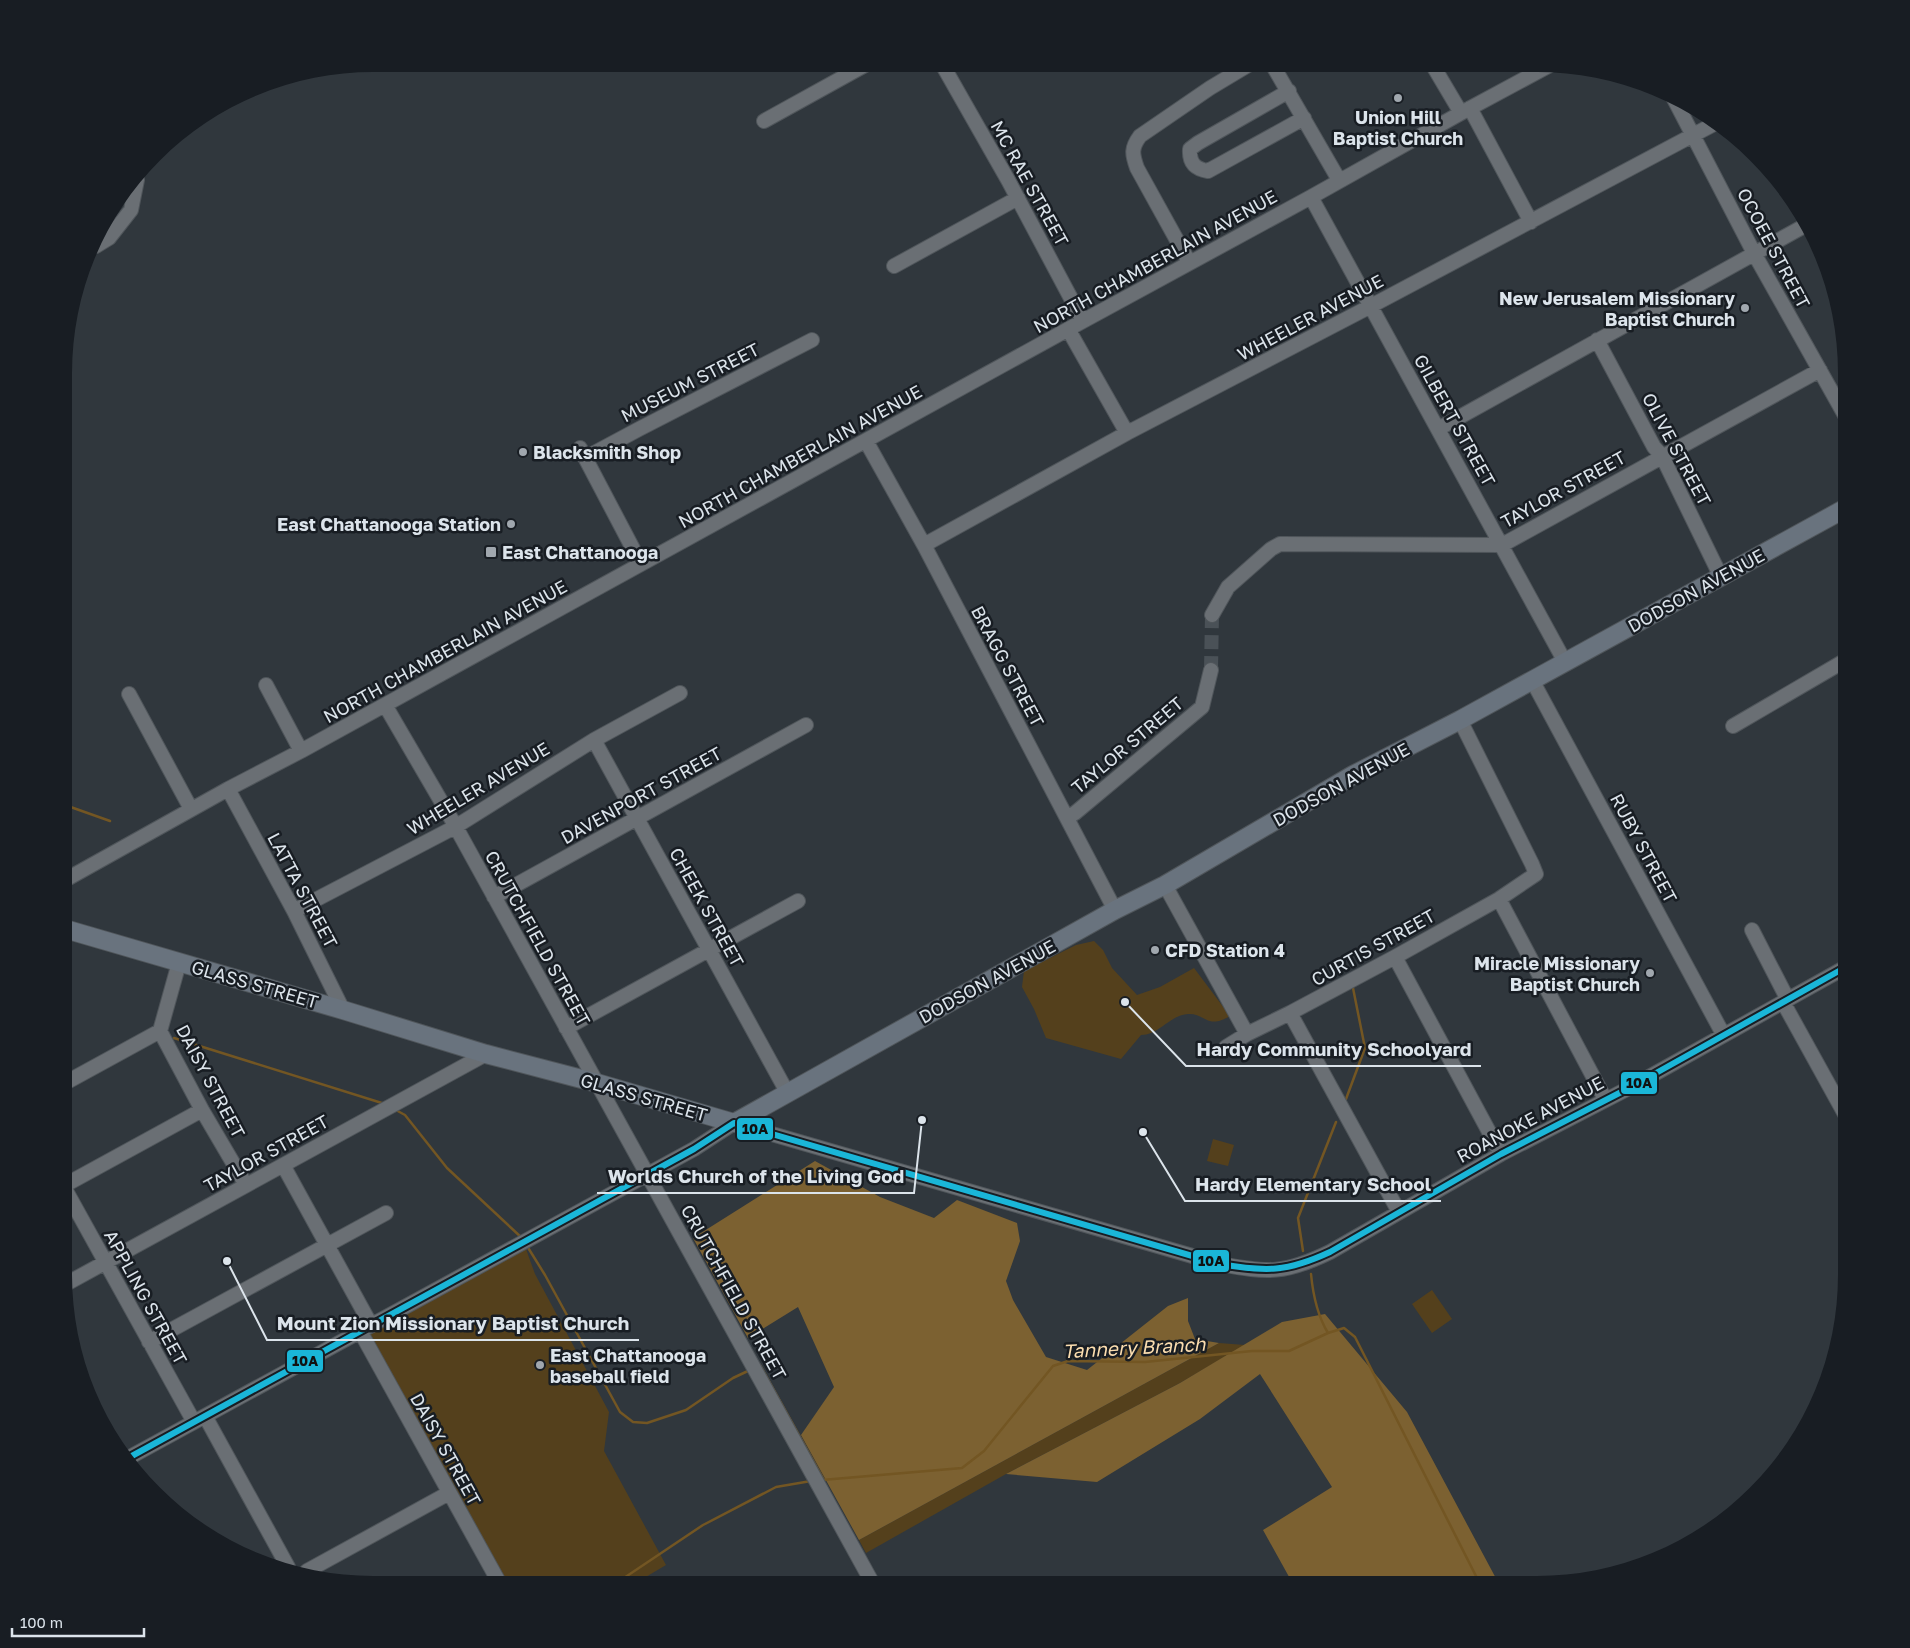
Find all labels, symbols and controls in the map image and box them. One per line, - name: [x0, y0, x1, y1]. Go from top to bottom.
- marker: Union Hill Baptist Church: [1392, 92, 1404, 104]
- place label: Union Hill Baptist Church: [1333, 106, 1463, 149]
- street label: MC RAE STREET: [986, 116, 1074, 250]
- street label: OCOEE STREET: [1733, 184, 1815, 312]
- street label: NORTH CHAMBERLAIN AVENUE: [1029, 185, 1281, 337]
- street label: WHEELER AVENUE: [1233, 269, 1387, 365]
- place label: New Jerusalem Missionary Baptist Church: [1499, 287, 1735, 330]
- marker: New Jerusalem Missionary Baptist Church: [1739, 302, 1751, 314]
- street label: MUSEUM STREET: [617, 338, 763, 426]
- street label: GILBERT STREET: [1410, 350, 1500, 490]
- street label: NORTH CHAMBERLAIN AVENUE: [674, 380, 926, 532]
- street label: OLIVE STREET: [1638, 389, 1716, 509]
- place label: Blacksmith Shop: [533, 441, 681, 463]
- marker: Blacksmith Shop: [517, 446, 529, 458]
- street label: TAYLOR STREET: [1497, 446, 1629, 532]
- place label: East Chattanooga Station: [277, 513, 501, 535]
- marker: East Chattanooga Station: [505, 518, 517, 530]
- place label: East Chattanooga: [502, 541, 658, 563]
- street label: DODSON AVENUE: [1624, 543, 1768, 637]
- marker: East Chattanooga: [484, 545, 498, 559]
- street label: NORTH CHAMBERLAIN AVENUE: [319, 575, 571, 727]
- street label: BRAGG STREET: [967, 602, 1049, 730]
- street label: TAYLOR STREET: [1067, 692, 1187, 798]
- street label: WHEELER AVENUE: [403, 737, 553, 839]
- street label: DODSON AVENUE: [1269, 737, 1413, 831]
- street label: DAVENPORT STREET: [557, 742, 725, 848]
- street label: RUBY STREET: [1606, 790, 1682, 906]
- street label: LATTA STREET: [263, 828, 343, 952]
- street label: CHEEK STREET: [665, 844, 749, 970]
- street label: CRUTCHFIELD STREET: [481, 847, 595, 1029]
- street label: CURTIS STREET: [1307, 904, 1439, 990]
- street label: DODSON AVENUE: [915, 934, 1059, 1028]
- place label: CFD Station 4: [1165, 939, 1285, 961]
- marker: CFD Station 4: [1149, 944, 1161, 956]
- place label: Miracle Missionary Baptist Church: [1474, 952, 1640, 995]
- street label: GLASS STREET: [189, 955, 321, 1013]
- marker: Miracle Missionary Baptist Church: [1644, 967, 1656, 979]
- street label: DAISY STREET: [172, 1021, 250, 1141]
- callout: Hardy Community Schoolyard: [1186, 1032, 1481, 1066]
- text: Hardy Community Schoolyard: [1196, 1037, 1472, 1060]
- street label: GLASS STREET: [578, 1068, 710, 1126]
- street label: ROANOKE AVENUE: [1453, 1071, 1607, 1167]
- line badge: 10A: [1620, 1071, 1658, 1095]
- text: 10A: [1626, 1074, 1652, 1091]
- street label: TAYLOR STREET: [200, 1110, 332, 1196]
- line badge: 10A: [736, 1117, 774, 1141]
- text: 10A: [742, 1120, 768, 1137]
- callout: Worlds Church of the Living God: [597, 1159, 914, 1193]
- text: Worlds Church of the Living God: [608, 1164, 904, 1187]
- callout: Hardy Elementary School: [1185, 1167, 1441, 1201]
- text: Hardy Elementary School: [1195, 1172, 1431, 1195]
- street label: CRUTCHFIELD STREET: [677, 1201, 791, 1383]
- street label: APPLING STREET: [100, 1226, 192, 1368]
- line badge: 10A: [1192, 1249, 1230, 1273]
- text: 10A: [1198, 1252, 1224, 1269]
- callout: Mount Zion Missionary Baptist Church: [267, 1306, 639, 1340]
- text: Mount Zion Missionary Baptist Church: [277, 1311, 629, 1334]
- water label: Tannery Branch: [1062, 1332, 1207, 1362]
- place label: East Chattanooga baseball field: [550, 1344, 706, 1387]
- line badge: 10A: [286, 1349, 324, 1373]
- text: 10A: [292, 1352, 318, 1369]
- marker: East Chattanooga baseball field: [534, 1359, 546, 1371]
- street label: DAISY STREET: [406, 1389, 486, 1509]
- scale bar: [12, 1606, 145, 1638]
- text: 100 m: [20, 1613, 63, 1631]

